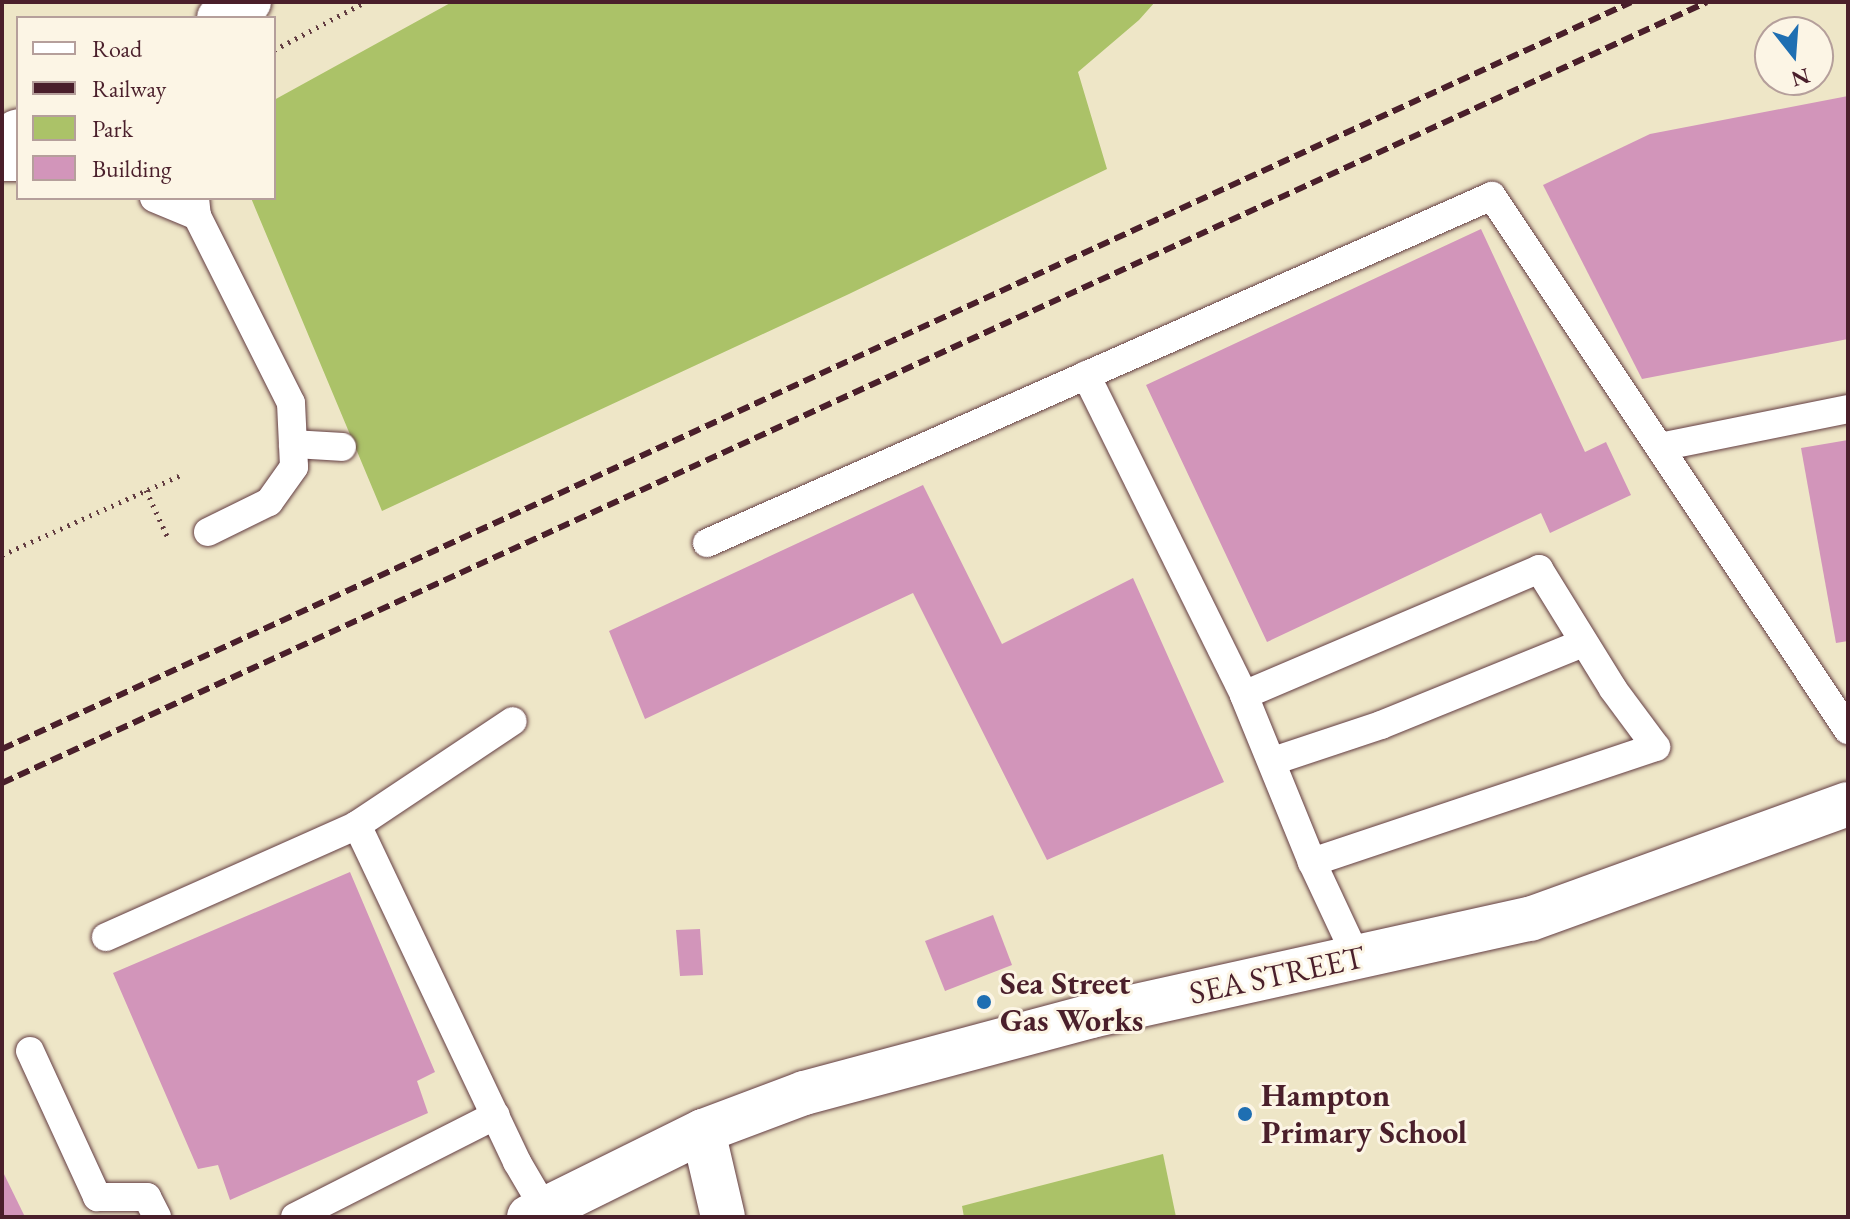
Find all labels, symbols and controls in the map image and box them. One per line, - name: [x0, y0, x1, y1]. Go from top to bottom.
- legend: [16, 16, 276, 200]
- north arrow: [1754, 16, 1834, 96]
- text: Road: [92, 33, 142, 64]
- text: N: [1788, 61, 1813, 94]
- text: Railway: [92, 73, 166, 104]
- text: Park: [92, 113, 133, 144]
- text: Building: [92, 153, 172, 184]
- street label: SEA STREET: [1186, 938, 1368, 1012]
- place label: Sea Street Gas Works: [1000, 965, 1143, 1040]
- marker: Sea Street Gas Works: [975, 993, 993, 1011]
- place label: Hampton Primary School: [1261, 1077, 1467, 1152]
- marker: Hampton Primary School: [1236, 1105, 1254, 1123]

